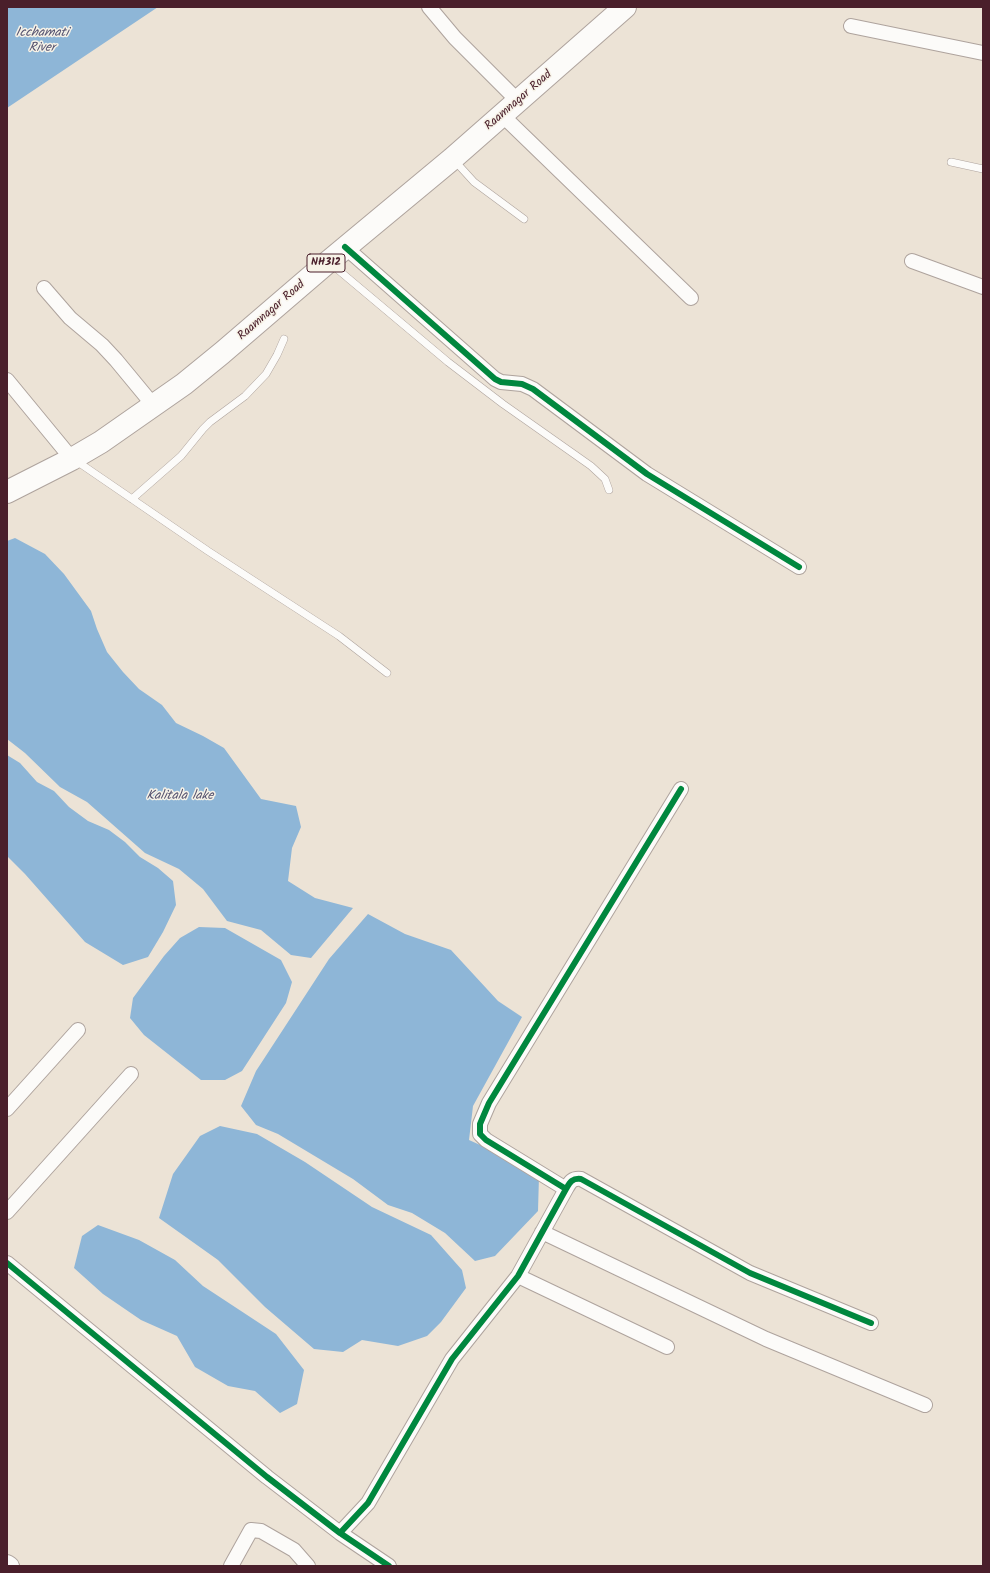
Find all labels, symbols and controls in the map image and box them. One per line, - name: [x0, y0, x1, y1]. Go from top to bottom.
- water label: Icchamati River: [15, 26, 69, 57]
- street label: Raamnagar Road: [483, 68, 555, 134]
- road number: NH312: [307, 254, 345, 272]
- street label: Raamnagar Road: [236, 278, 308, 344]
- water label: Kalitala lake: [147, 789, 213, 805]

